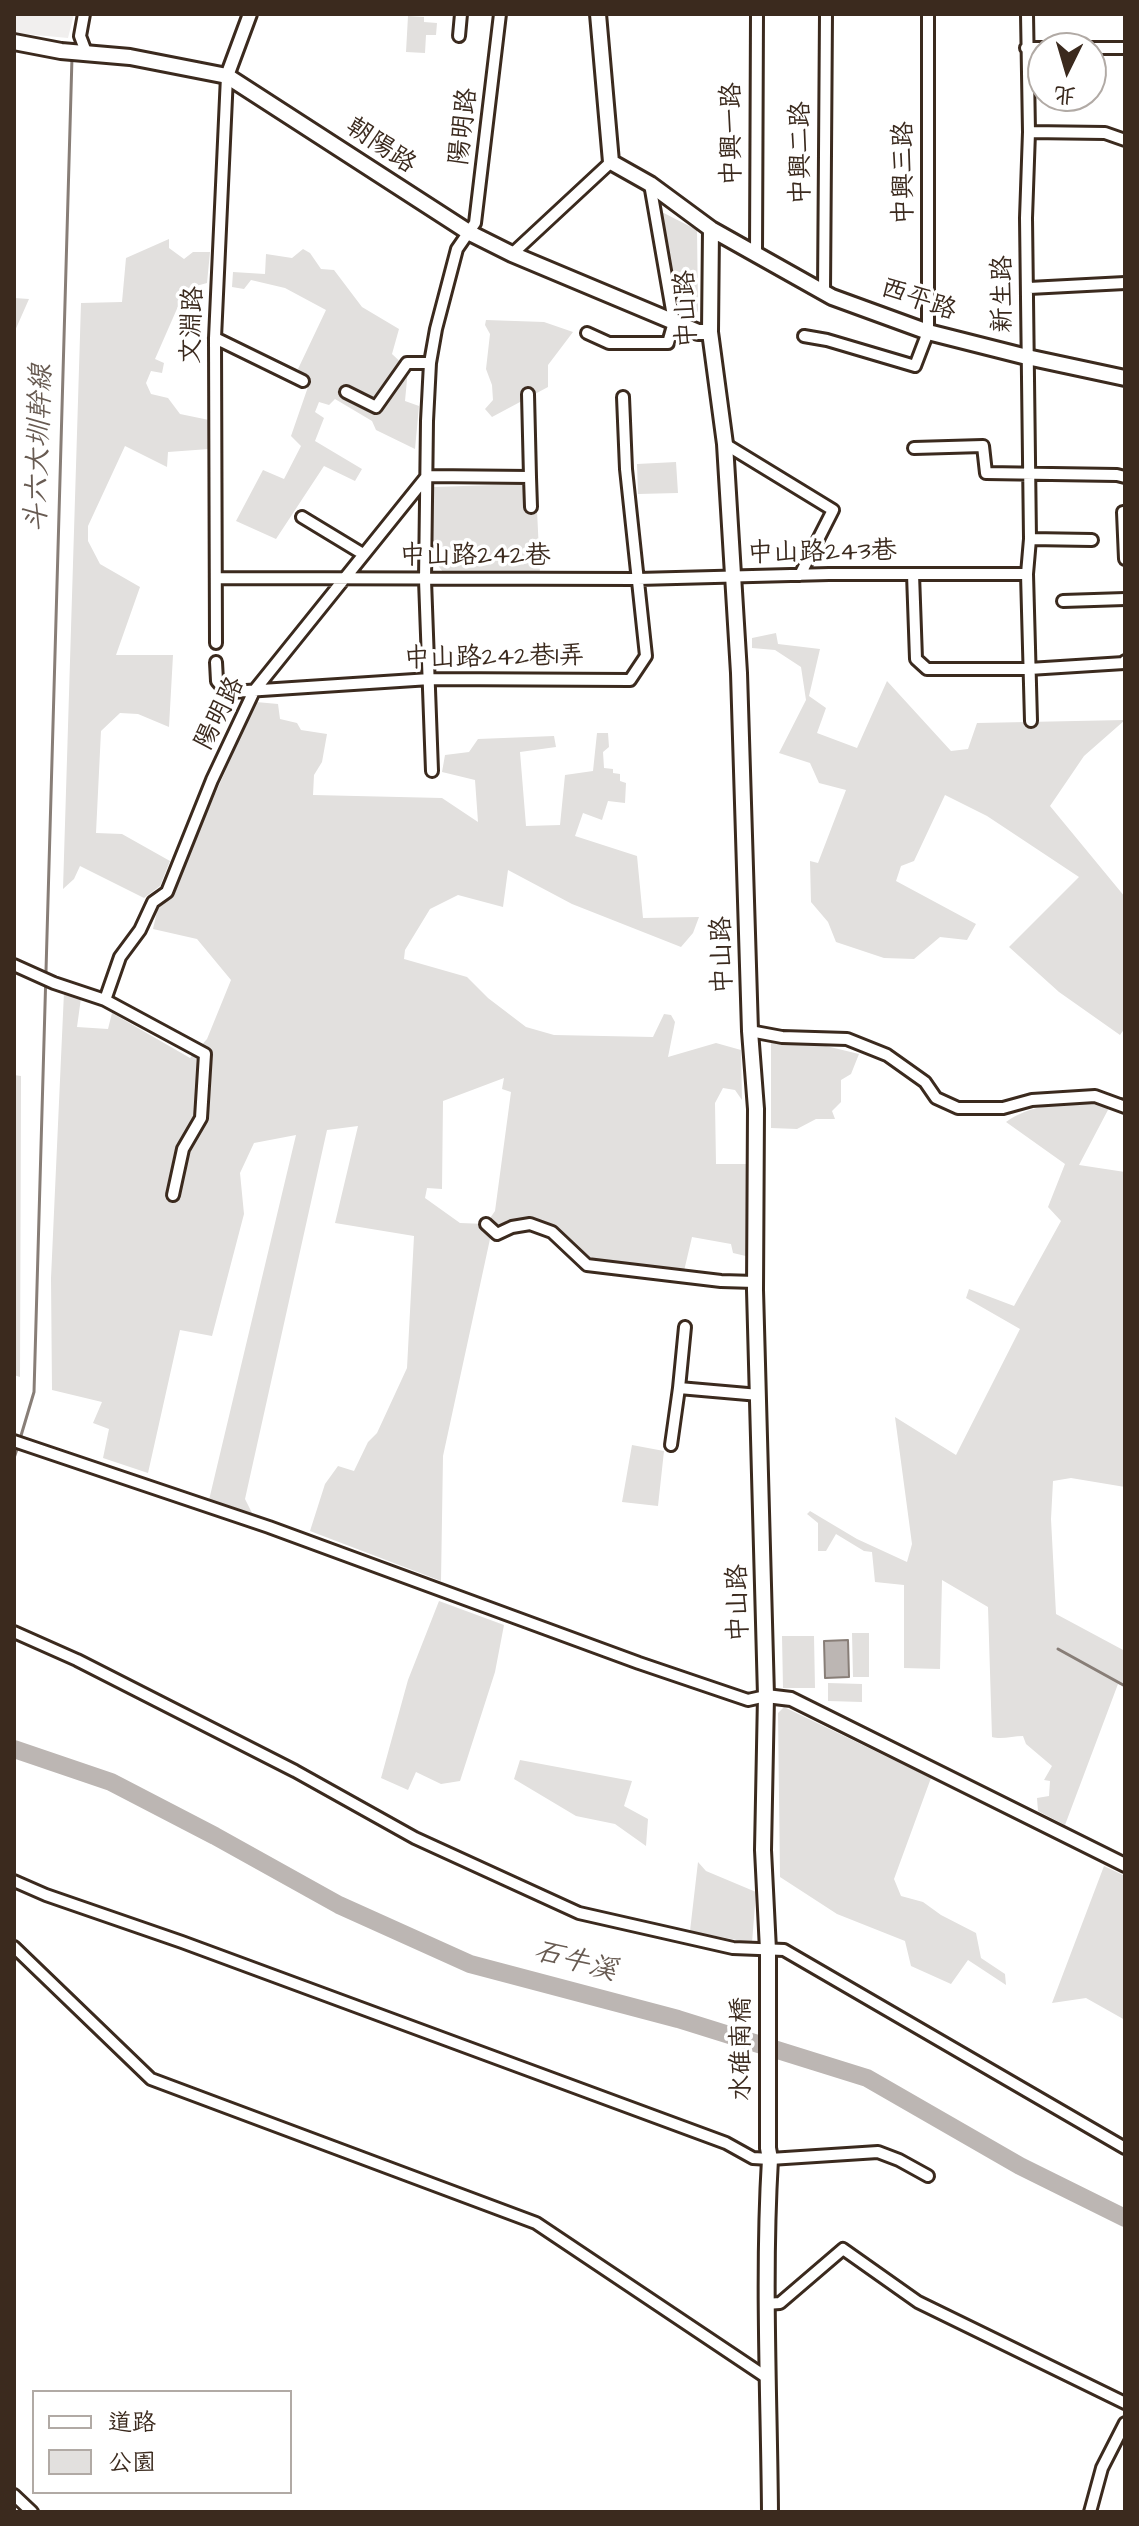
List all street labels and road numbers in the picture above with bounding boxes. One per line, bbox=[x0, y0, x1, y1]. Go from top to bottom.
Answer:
street label: 中興一路 bbox=[718, 82, 750, 186]
street label: 陽明路 bbox=[445, 86, 485, 168]
street label: 中興二路 bbox=[787, 101, 819, 205]
street label: 朝陽路 bbox=[339, 112, 421, 182]
street label: 中興三路 bbox=[890, 121, 922, 225]
street label: 新生路 bbox=[989, 255, 1021, 333]
street label: 中山路 bbox=[671, 269, 705, 349]
street label: 西平路 bbox=[876, 274, 960, 328]
street label: 文淵路 bbox=[177, 285, 211, 365]
street label: 中山路243巷 bbox=[747, 537, 897, 571]
street label: 中山路242巷 bbox=[399, 542, 551, 574]
street label: 中山路242巷1弄 bbox=[403, 642, 585, 676]
street label: 陽明路 bbox=[189, 672, 253, 756]
street label: 中山路 bbox=[708, 916, 740, 994]
street label: 中山路 bbox=[724, 1564, 756, 1642]
street label: 水碓南橋 bbox=[728, 1997, 760, 2101]

